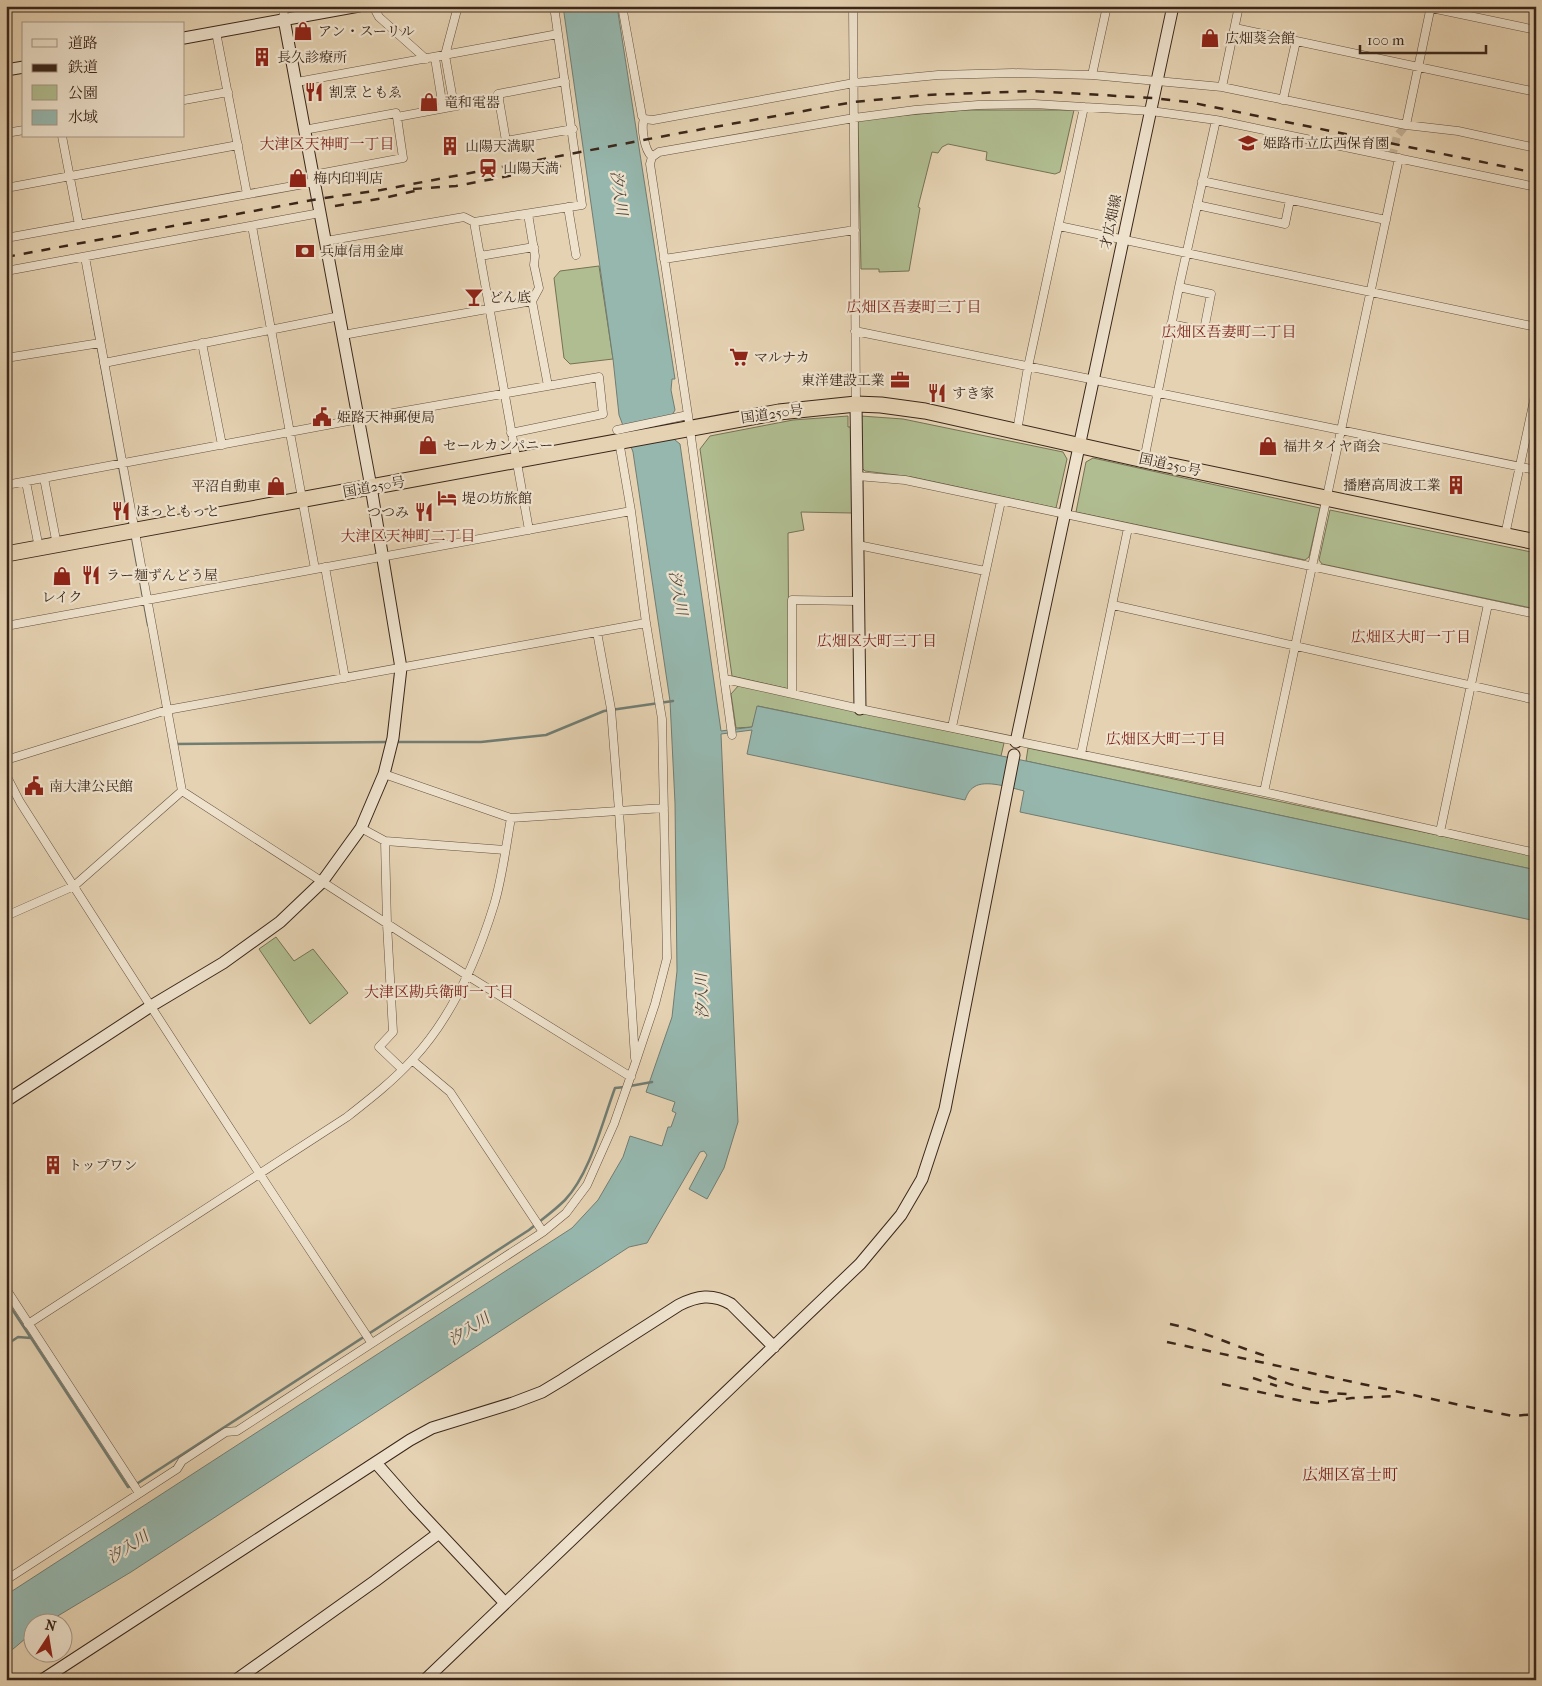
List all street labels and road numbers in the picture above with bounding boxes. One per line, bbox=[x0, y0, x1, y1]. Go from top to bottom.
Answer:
street label: 才広畑線 bbox=[1097, 193, 1125, 251]
street label: 国道250号 bbox=[740, 401, 804, 427]
street label: 国道250号 bbox=[1137, 450, 1203, 480]
street label: 国道250号 bbox=[342, 473, 406, 501]

